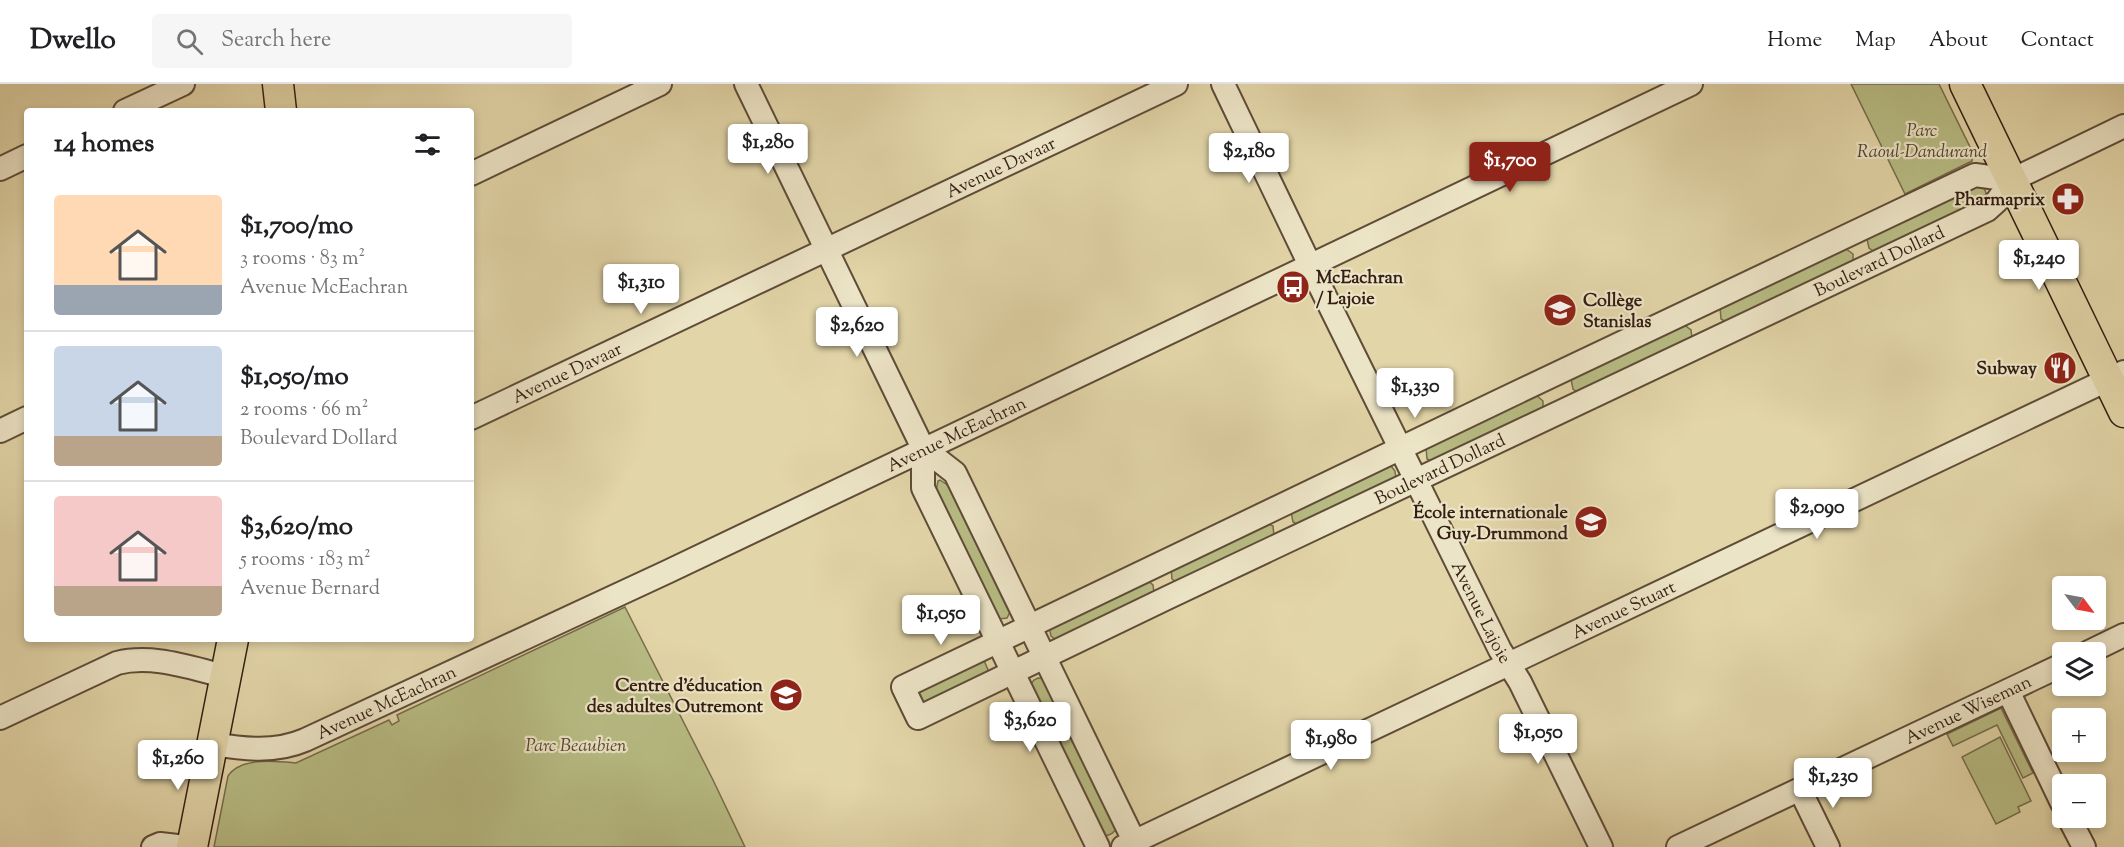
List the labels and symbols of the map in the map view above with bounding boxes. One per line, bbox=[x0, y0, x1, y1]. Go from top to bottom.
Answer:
park label: Parc Raoul-Dandurand bbox=[1857, 119, 1987, 166]
pin: $1,280 bbox=[719, 124, 817, 175]
street label: Avenue Davaar bbox=[942, 132, 1061, 206]
pin: $2,180 bbox=[1200, 133, 1298, 184]
pin: $1,700 bbox=[1461, 142, 1559, 193]
pharmacy icon: Pharmaprix bbox=[2050, 181, 2086, 217]
place label: Pharmaprix bbox=[1955, 188, 2045, 214]
street label: Boulevard Dollard bbox=[1810, 221, 1950, 305]
pin: $1,240 bbox=[1990, 240, 2088, 291]
pin: $1,310 bbox=[592, 264, 690, 315]
place label: McEachran / Lajoie bbox=[1316, 266, 1404, 313]
bus stop icon: McEachran / Lajoie bbox=[1275, 269, 1311, 305]
place label: Collège Stanislas bbox=[1583, 289, 1651, 336]
school or university icon: Collège Stanislas bbox=[1542, 292, 1578, 328]
pin: $2,620 bbox=[808, 307, 906, 358]
street label: Avenue Davaar bbox=[508, 337, 627, 412]
restaurant icon: Subway bbox=[2042, 350, 2078, 386]
place label: Subway bbox=[1976, 357, 2037, 383]
pin: $1,330 bbox=[1366, 368, 1464, 419]
street label: Avenue McEachran bbox=[883, 391, 1031, 480]
street label: Boulevard Dollard bbox=[1371, 429, 1510, 513]
pin: $2,090 bbox=[1768, 489, 1866, 540]
place label: École internationale Guy-Drummond bbox=[1413, 500, 1569, 548]
school or university icon: École internationale Guy-Drummond bbox=[1573, 504, 1609, 540]
street label: Avenue Lajoie bbox=[1443, 557, 1516, 669]
street label: Avenue Stuart bbox=[1568, 575, 1681, 647]
north arrow bbox=[2052, 576, 2106, 630]
pin: $1,050 bbox=[892, 595, 990, 646]
street label: Avenue McEachran bbox=[313, 660, 462, 748]
street label: Avenue Wiseman bbox=[1901, 670, 2037, 752]
place label: Centre d'éducation des adultes Outremont bbox=[587, 674, 764, 721]
school or university icon: Centre d'éducation des adultes Outremont bbox=[768, 677, 804, 713]
pin: $3,620 bbox=[981, 702, 1079, 753]
pin: $1,050 bbox=[1489, 714, 1587, 765]
pin: $1,980 bbox=[1282, 720, 1380, 771]
park label: Parc Beaubien bbox=[525, 734, 627, 760]
pin: $1,260 bbox=[129, 740, 227, 791]
pin: $1,230 bbox=[1784, 758, 1882, 809]

